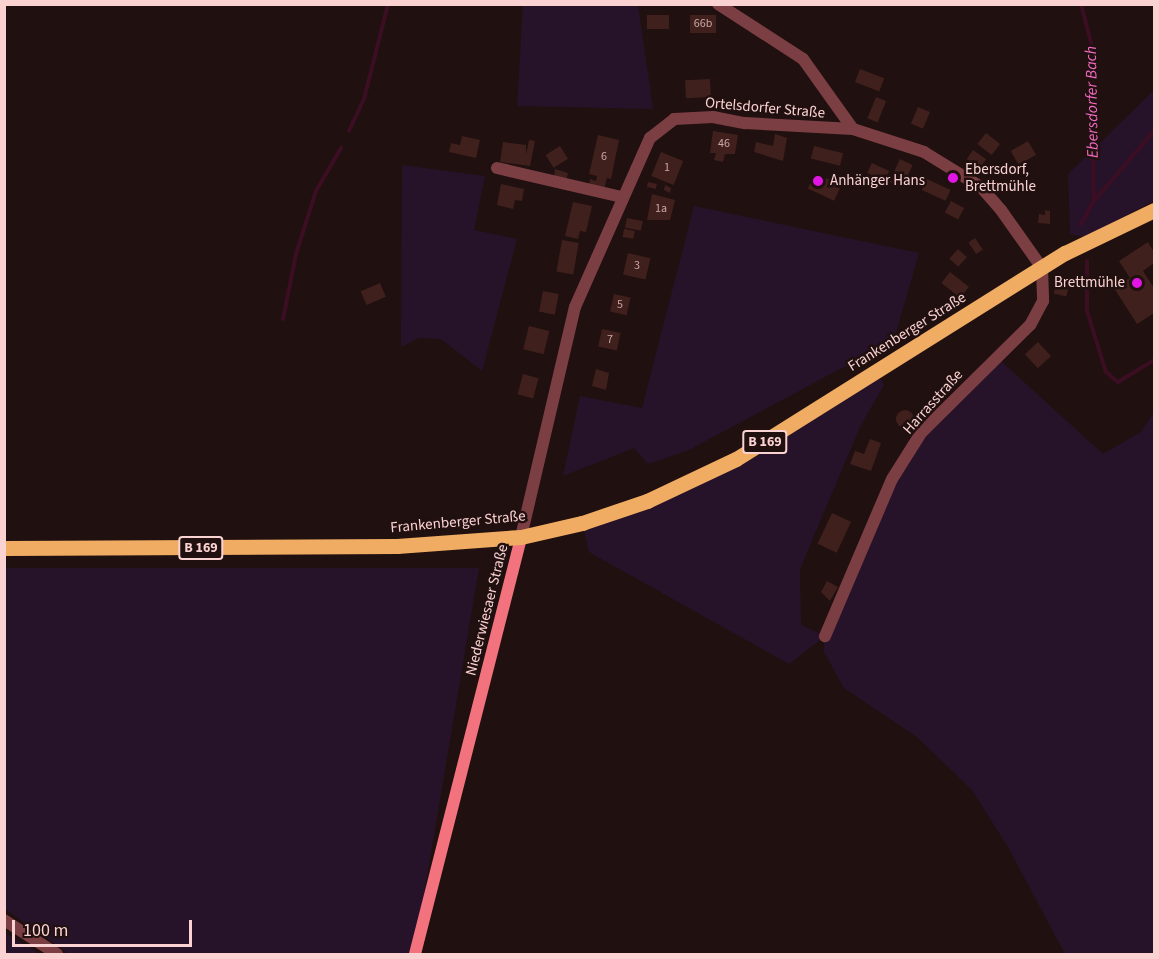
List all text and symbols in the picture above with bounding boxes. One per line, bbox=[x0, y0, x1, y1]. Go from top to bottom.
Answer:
house number: 66b bbox=[694, 17, 712, 31]
water label: Ebersdorfer Bach bbox=[1081, 46, 1103, 158]
street label: Ortelsdorfer Straße bbox=[704, 94, 826, 122]
house number: 46 bbox=[718, 137, 730, 151]
house number: 6 bbox=[601, 150, 607, 164]
place label: Ebersdorf, Brettmühle bbox=[965, 160, 1036, 195]
house number: 1 bbox=[664, 161, 670, 175]
marker: Ebersdorf, Brettmühle bbox=[946, 171, 960, 185]
place label: Anhänger Hans bbox=[830, 172, 925, 190]
marker: Anhänger Hans bbox=[811, 174, 825, 188]
house number: 1a bbox=[655, 202, 667, 216]
house number: 3 bbox=[634, 259, 640, 273]
place label: Brettmühle bbox=[1054, 274, 1125, 292]
marker: Brettmühle bbox=[1130, 276, 1144, 290]
street label: Frankenberger Straße bbox=[845, 288, 969, 376]
house number: 5 bbox=[617, 298, 623, 312]
house number: 7 bbox=[607, 333, 613, 347]
street label: Harrasstraße bbox=[899, 366, 967, 438]
road number: B 169 bbox=[741, 431, 789, 453]
street label: Frankenberger Straße bbox=[390, 507, 526, 537]
road number: B 169 bbox=[177, 537, 225, 559]
street label: Niederwiesaer Straße bbox=[462, 542, 512, 678]
scale bar bbox=[15, 908, 195, 946]
text: 100 m bbox=[23, 918, 68, 943]

